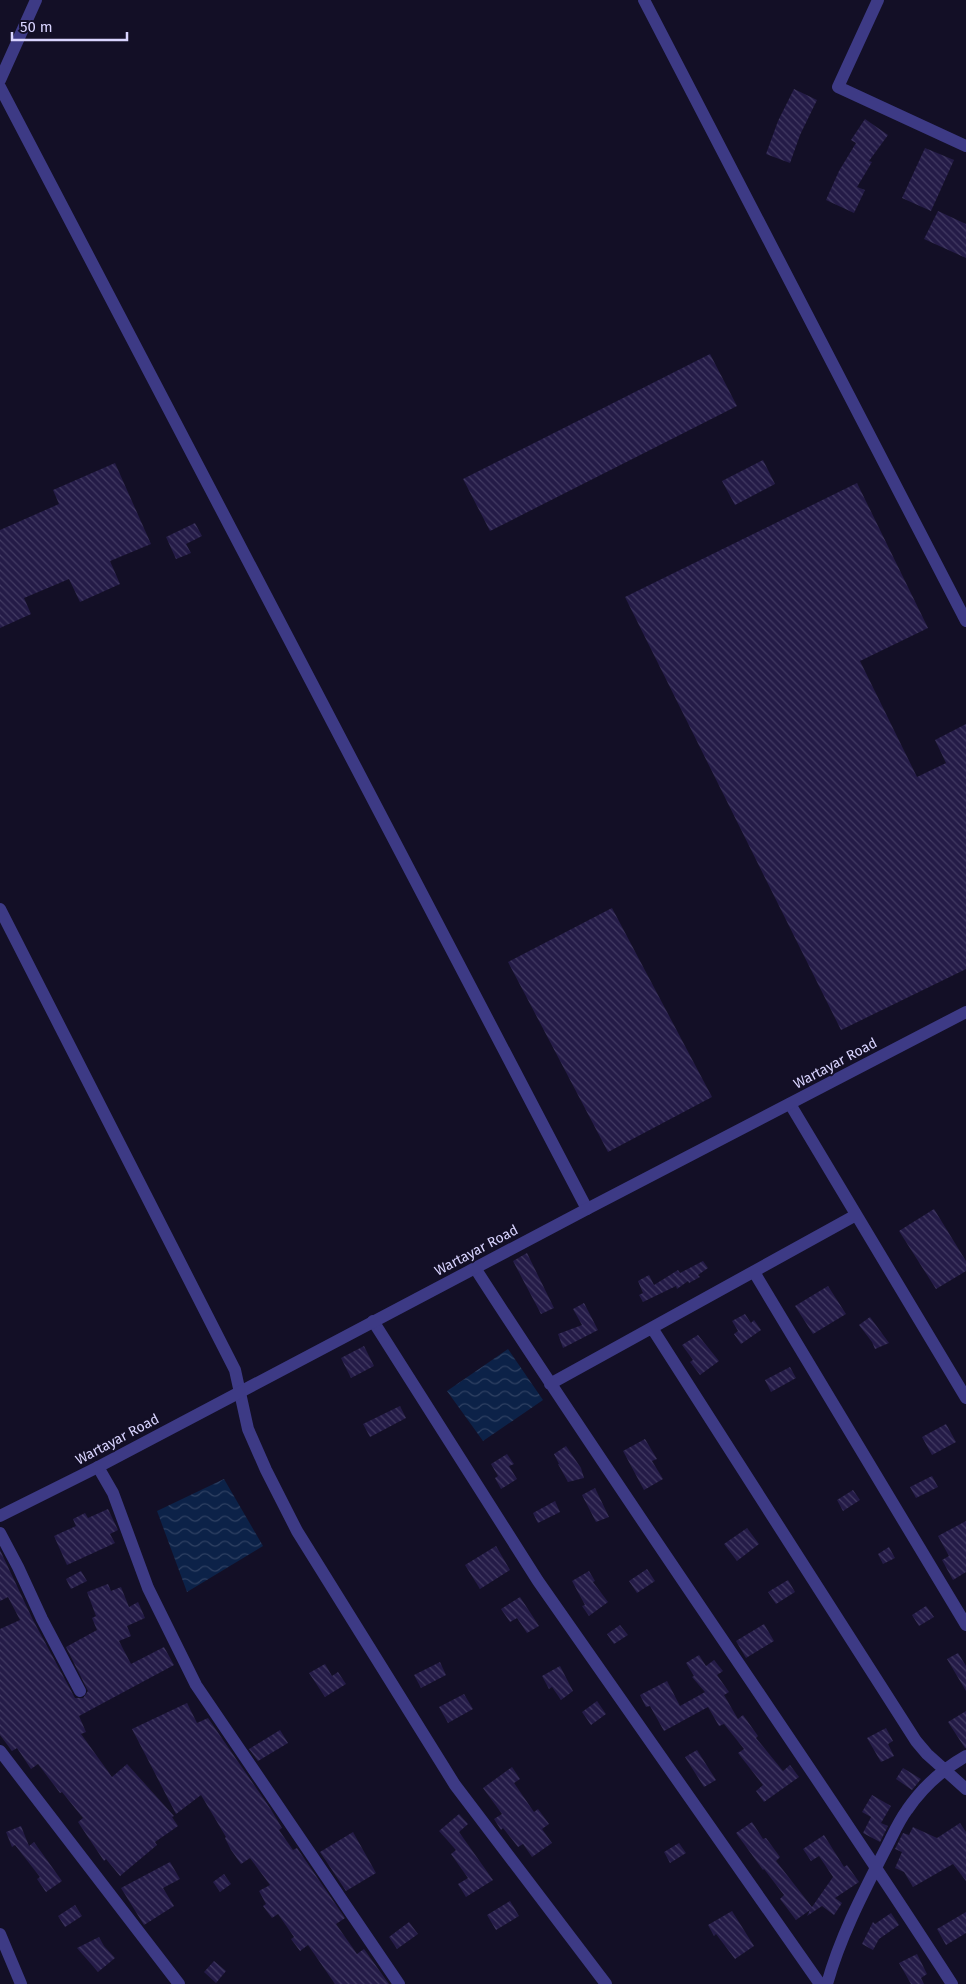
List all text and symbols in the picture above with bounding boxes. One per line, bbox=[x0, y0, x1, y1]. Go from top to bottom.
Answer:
scale bar bbox=[12, 10, 128, 42]
text: 50 m bbox=[20, 18, 53, 36]
street label: Wartayar Road bbox=[791, 1034, 880, 1093]
street label: Wartayar Road bbox=[432, 1221, 521, 1280]
street label: Wartayar Road bbox=[73, 1410, 162, 1469]

